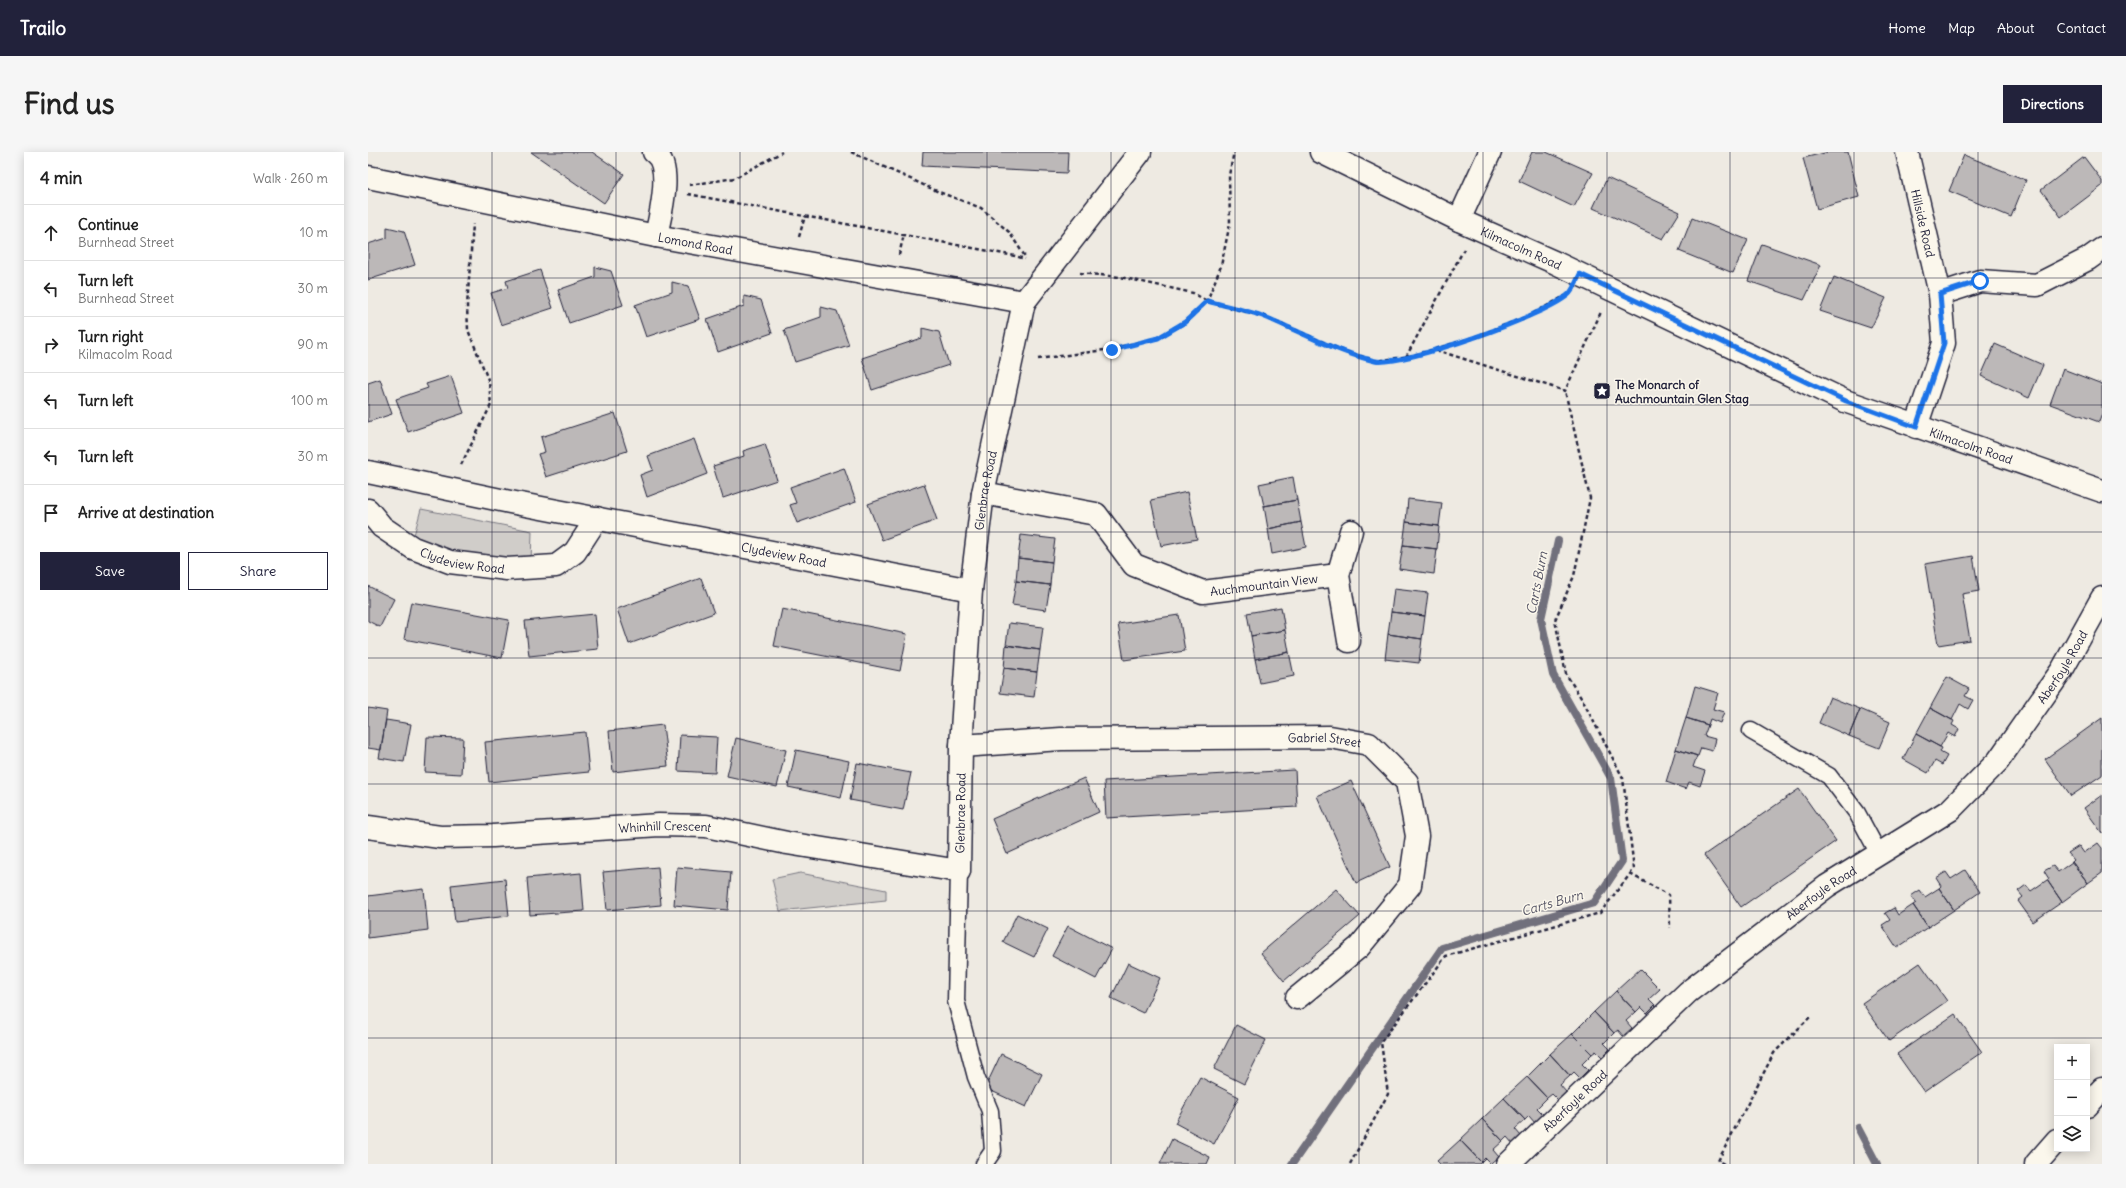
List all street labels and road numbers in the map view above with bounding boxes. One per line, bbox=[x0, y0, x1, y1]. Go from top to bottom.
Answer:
street label: Hillside Road bbox=[1908, 188, 1939, 259]
street label: Kilmacolm Road bbox=[1478, 223, 1564, 272]
street label: Lomond Road bbox=[657, 229, 734, 257]
street label: Kilmacolm Road bbox=[1928, 424, 2015, 467]
street label: Glenbrae Road bbox=[971, 449, 999, 531]
street label: Clydeview Road bbox=[740, 539, 828, 570]
street label: Clydeview Road bbox=[418, 544, 506, 576]
street label: Auchmountain View bbox=[1209, 570, 1319, 599]
street label: Aberfoyle Road bbox=[2034, 628, 2090, 706]
street label: Gabriel Street bbox=[1288, 730, 1362, 750]
street label: Glenbrae Road bbox=[952, 773, 968, 853]
street label: Whinhill Crescent bbox=[618, 817, 713, 835]
street label: Aberfoyle Road bbox=[1782, 862, 1859, 923]
street label: Aberfoyle Road bbox=[1539, 1066, 1610, 1135]

